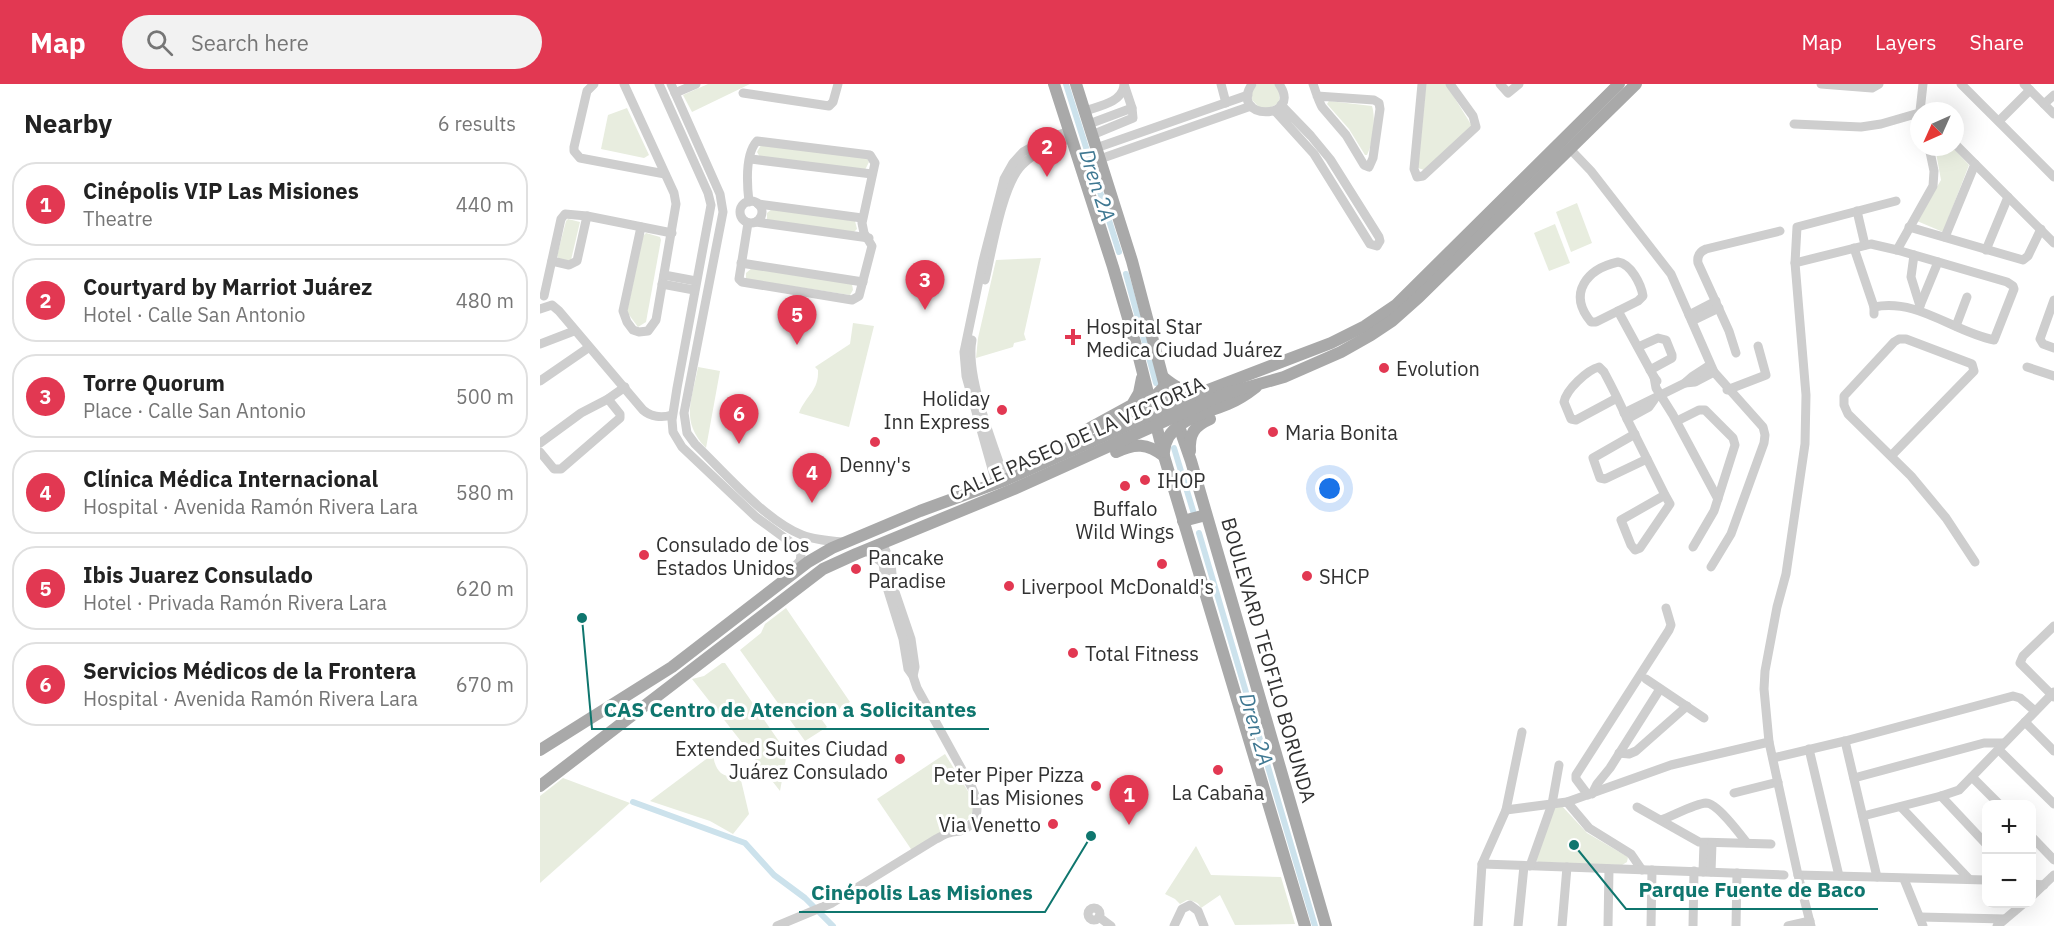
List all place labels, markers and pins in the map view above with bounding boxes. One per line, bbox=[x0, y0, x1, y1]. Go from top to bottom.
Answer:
pin: 2 bbox=[1028, 128, 1066, 177]
pin: 3 bbox=[906, 260, 944, 310]
pin: 5 bbox=[778, 296, 816, 345]
place label: Hospital Star Medica Ciudad Juárez bbox=[1086, 313, 1282, 363]
marker: Hospital Star Medica Ciudad Juárez bbox=[1064, 328, 1082, 346]
place label: Evolution bbox=[1396, 355, 1480, 382]
marker: Evolution bbox=[1377, 361, 1391, 375]
place label: Holiday Inn Express bbox=[884, 385, 990, 435]
pin: 6 bbox=[720, 394, 758, 444]
marker: Holiday Inn Express bbox=[995, 403, 1009, 417]
place label: Maria Bonita bbox=[1285, 419, 1398, 446]
marker: Maria Bonita bbox=[1266, 425, 1280, 439]
marker: Denny's bbox=[868, 435, 882, 449]
place label: Denny's bbox=[839, 451, 911, 478]
pin: 4 bbox=[792, 454, 832, 503]
place label: IHOP bbox=[1157, 467, 1205, 494]
marker: IHOP bbox=[1138, 473, 1152, 487]
marker: Buffalo Wild Wings bbox=[1118, 479, 1132, 493]
place label: Buffalo Wild Wings bbox=[1075, 495, 1175, 545]
place label: Consulado de los Estados Unidos bbox=[656, 531, 809, 581]
place label: Pancake Paradise bbox=[868, 544, 946, 594]
marker: Consulado de los Estados Unidos bbox=[637, 548, 651, 562]
marker: McDonald's bbox=[1155, 557, 1169, 571]
marker: Pancake Paradise bbox=[849, 562, 863, 576]
place label: SHCP bbox=[1319, 563, 1369, 590]
marker: SHCP bbox=[1300, 569, 1314, 583]
place label: Liverpool bbox=[1021, 573, 1103, 600]
place label: McDonald's bbox=[1110, 573, 1214, 600]
marker: Liverpool bbox=[1002, 579, 1016, 593]
place label: Total Fitness bbox=[1085, 640, 1199, 667]
marker: Total Fitness bbox=[1066, 646, 1080, 660]
callout: CAS Centro de Atencion a Solicitantes bbox=[592, 690, 989, 729]
place label: Extended Suites Ciudad Juárez Consulado bbox=[675, 735, 888, 785]
marker: Extended Suites Ciudad Juárez Consulado bbox=[893, 752, 907, 766]
place label: Peter Piper Pizza Las Misiones bbox=[933, 761, 1084, 811]
marker: La Cabaña bbox=[1211, 763, 1225, 777]
pin: 1 bbox=[1110, 776, 1148, 825]
marker: Peter Piper Pizza Las Misiones bbox=[1089, 779, 1103, 793]
place label: La Cabaña bbox=[1172, 779, 1265, 806]
place label: Via Venetto bbox=[939, 811, 1041, 838]
marker: Via Venetto bbox=[1046, 817, 1060, 831]
callout: Parque Fuente de Baco bbox=[1626, 870, 1878, 909]
callout: Cinépolis Las Misiones bbox=[799, 873, 1045, 912]

